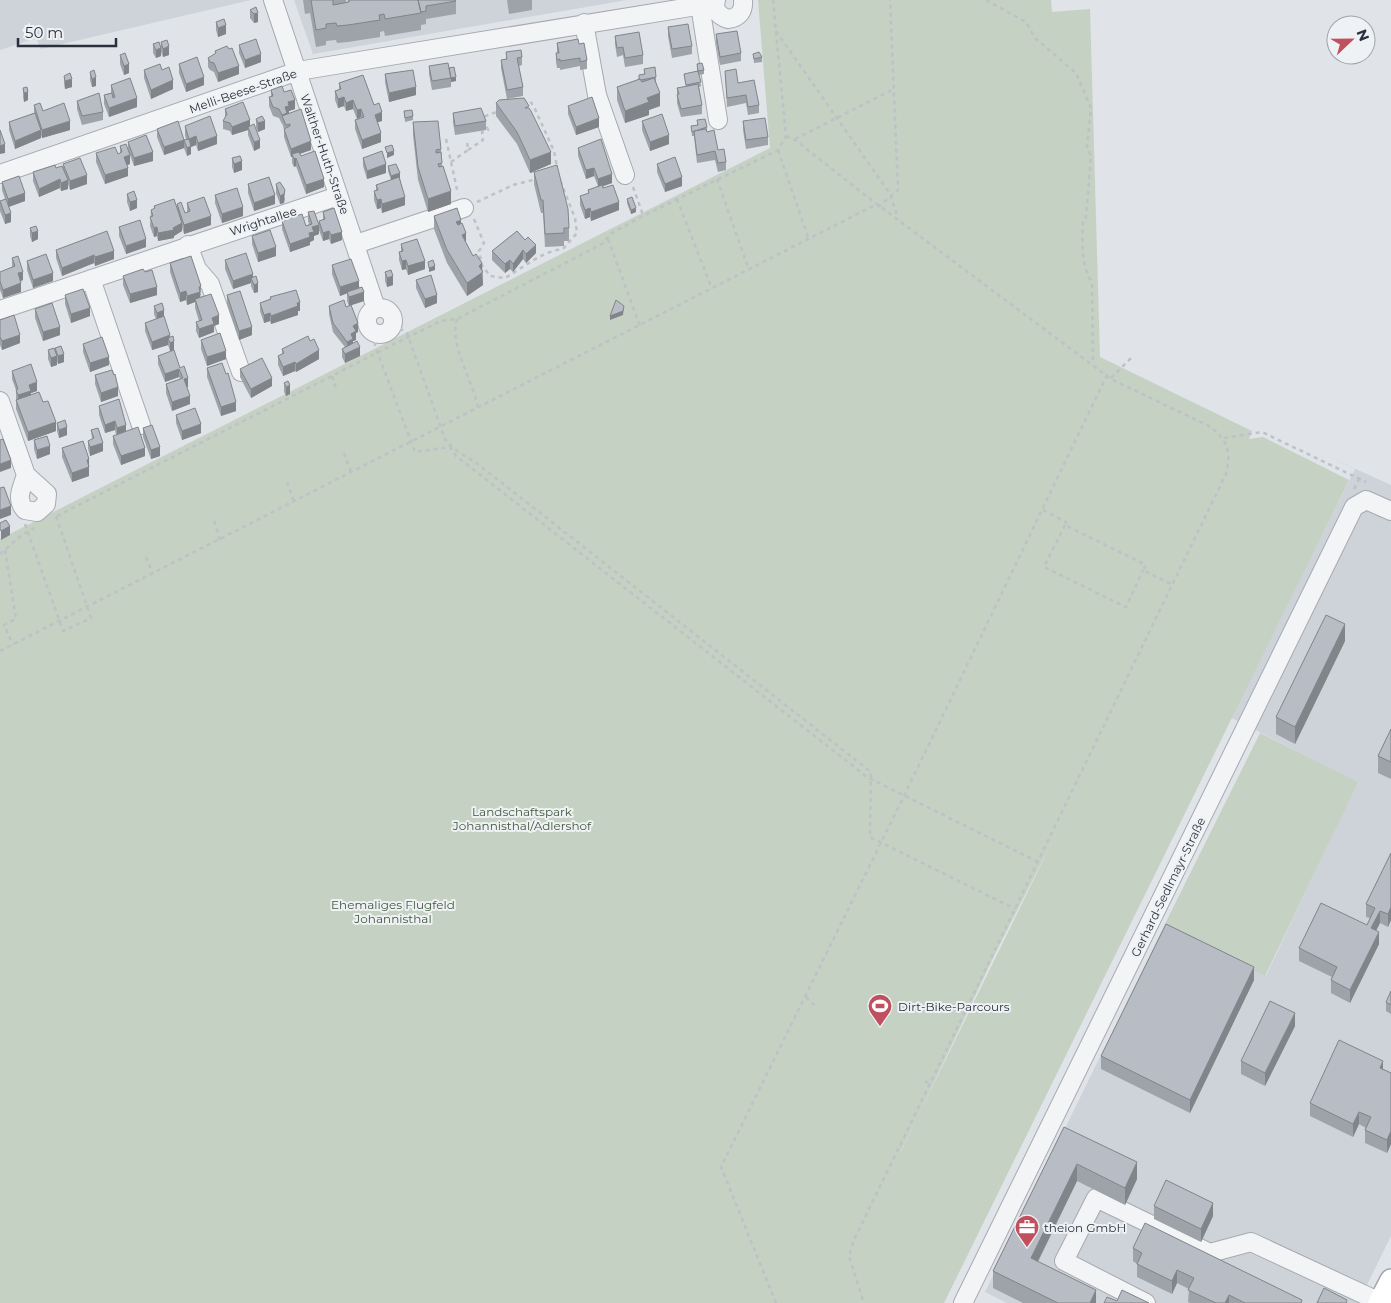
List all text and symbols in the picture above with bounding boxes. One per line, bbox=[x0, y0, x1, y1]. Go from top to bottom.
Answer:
scale bar bbox=[18, 15, 115, 47]
north arrow bbox=[1326, 15, 1376, 65]
text: 50 m bbox=[25, 23, 63, 42]
text: N bbox=[1353, 27, 1374, 44]
street label: Melli-Beese-Straße bbox=[187, 66, 299, 116]
street label: Walther-Huth-Straße bbox=[297, 92, 353, 216]
street label: Wrightallee bbox=[227, 203, 299, 239]
park label: Landschaftspark Johannisthal/Adlershof bbox=[452, 804, 592, 833]
street label: Gerhard-Sedlmayr-Straße bbox=[1128, 815, 1208, 959]
park label: Ehemaliges Flugfeld Johannisthal bbox=[331, 897, 455, 926]
sports icon: Dirt-Bike-Parcours bbox=[867, 993, 893, 1027]
place label: Dirt-Bike-Parcours bbox=[898, 999, 1010, 1014]
office icon: theion GmbH bbox=[1014, 1214, 1040, 1248]
place label: theion GmbH bbox=[1044, 1220, 1126, 1235]

